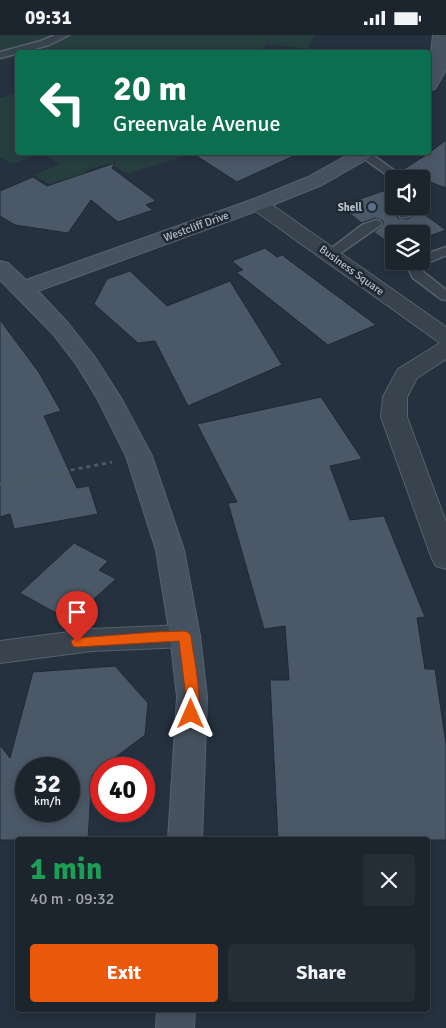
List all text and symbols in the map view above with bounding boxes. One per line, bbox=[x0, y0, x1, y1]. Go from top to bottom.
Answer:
text: 09:31 bbox=[25, 6, 72, 30]
text: 20 m bbox=[113, 67, 187, 110]
icon: left bbox=[30, 70, 95, 135]
text: Greenvale Avenue bbox=[113, 110, 281, 137]
map controls bbox=[385, 170, 430, 270]
button: sound bbox=[385, 170, 430, 215]
place label: Shell bbox=[338, 201, 363, 214]
marker: Shell bbox=[366, 201, 378, 213]
street label: Westcliff Drive bbox=[162, 209, 231, 244]
button: layers bbox=[385, 225, 430, 270]
street label: Business Square bbox=[317, 243, 387, 298]
pin bbox=[56, 591, 98, 642]
icon: arrive bbox=[63, 598, 91, 626]
position arrow bbox=[164, 687, 216, 739]
speed limit sign: 40 bbox=[90, 757, 155, 822]
text: 32 bbox=[34, 768, 61, 799]
text: km/h bbox=[34, 794, 61, 809]
text: 1 min bbox=[30, 851, 102, 888]
button: close bbox=[363, 854, 415, 906]
text: 40 m · 09:32 bbox=[30, 889, 114, 909]
button: Exit bbox=[30, 944, 218, 1002]
button: Share bbox=[228, 944, 415, 1002]

